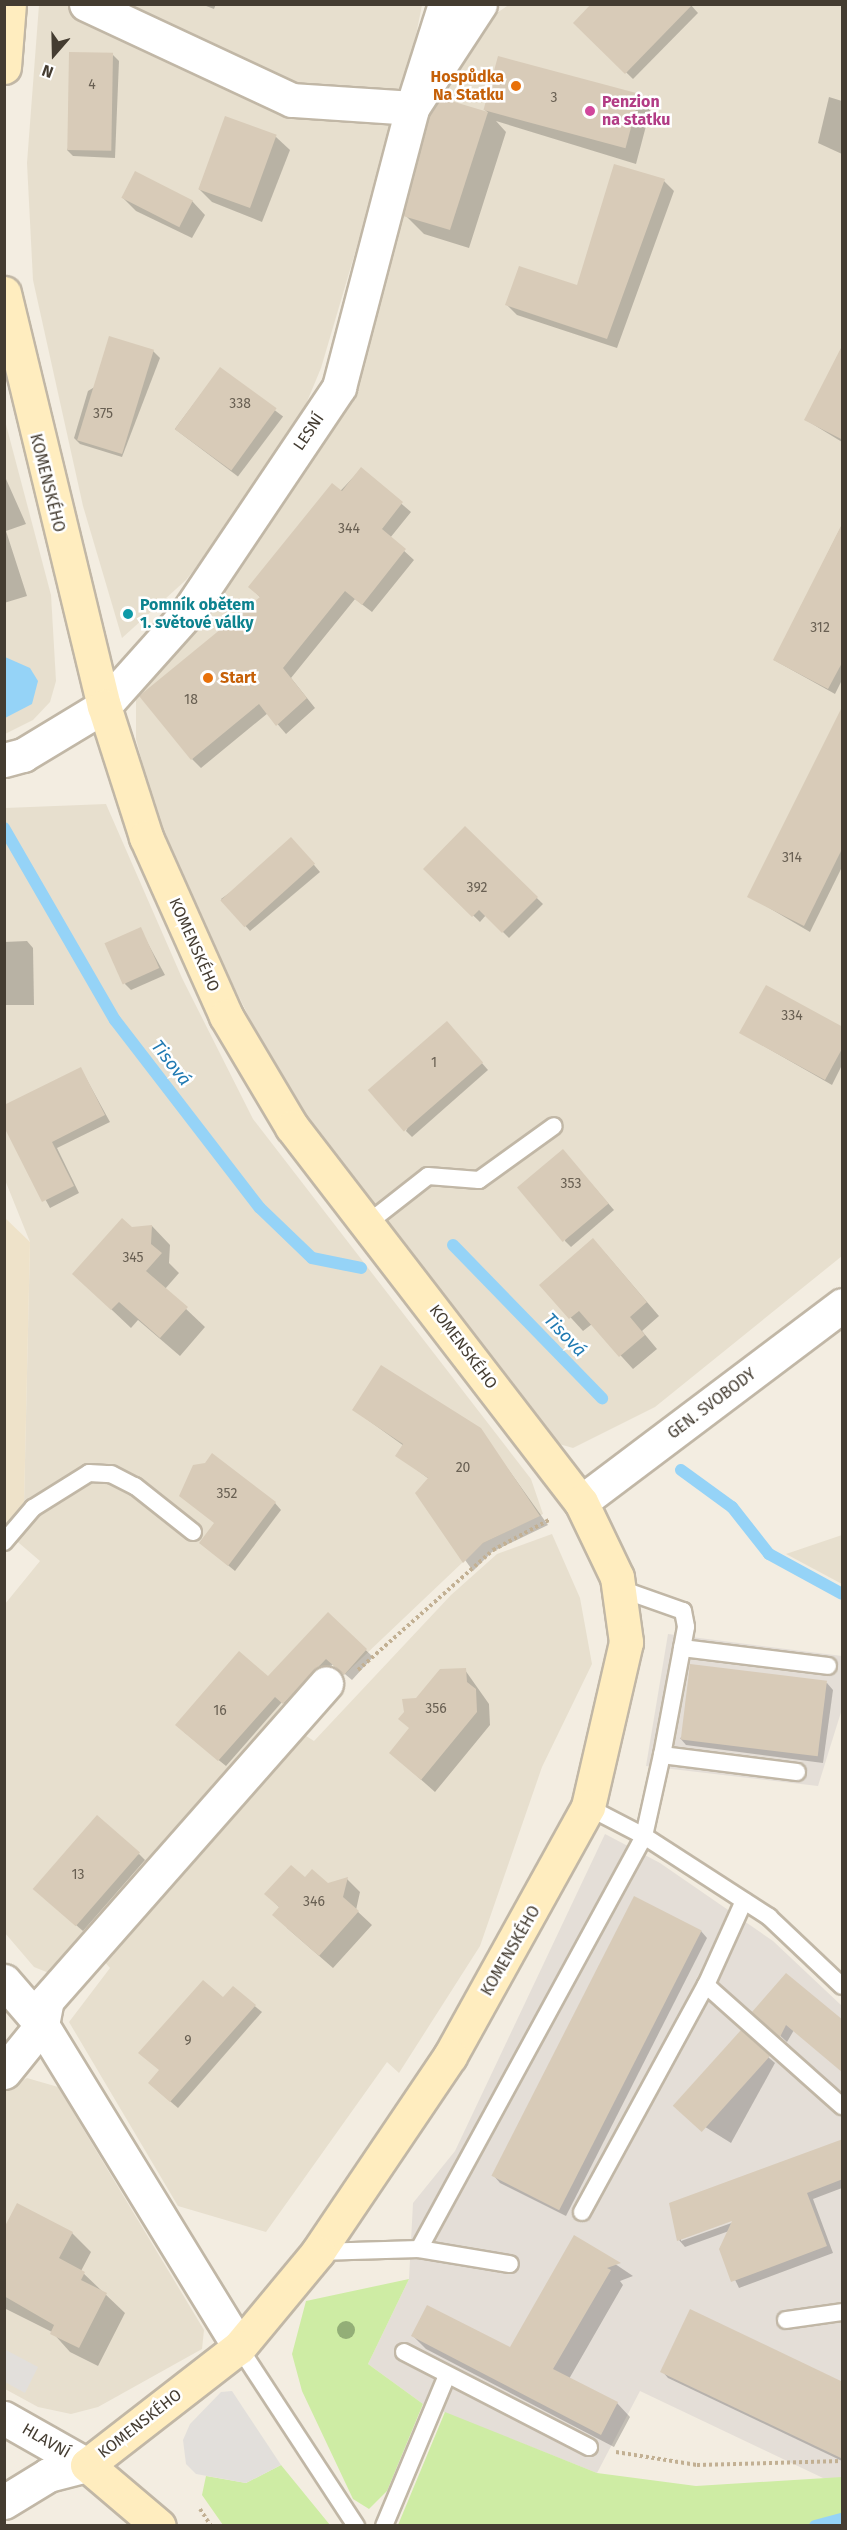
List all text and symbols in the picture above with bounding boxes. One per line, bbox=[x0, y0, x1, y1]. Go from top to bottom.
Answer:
north arrow bbox=[24, 24, 84, 84]
text: N bbox=[39, 61, 56, 82]
place label: Hospůdka Na Statku bbox=[431, 67, 504, 105]
house number: 4 bbox=[88, 77, 96, 93]
marker: Hospůdka Na Statku bbox=[509, 79, 523, 93]
house number: 3 bbox=[551, 90, 557, 106]
place label: Penzion na statku bbox=[602, 92, 670, 130]
marker: Penzion na statku bbox=[583, 104, 597, 118]
house number: 338 bbox=[229, 396, 251, 412]
house number: 375 bbox=[93, 406, 113, 422]
street label: LESNÍ bbox=[290, 410, 328, 454]
street label: KOMENSKÉHO bbox=[25, 432, 69, 534]
house number: 344 bbox=[338, 521, 360, 537]
place label: Pomník obětem 1. světové války bbox=[140, 595, 255, 633]
marker: Pomník obětem 1. světové války bbox=[121, 607, 135, 621]
house number: 312 bbox=[810, 620, 830, 636]
place label: Start bbox=[220, 668, 256, 688]
marker: Start bbox=[201, 671, 215, 685]
house number: 18 bbox=[184, 692, 198, 708]
house number: 314 bbox=[782, 850, 802, 866]
house number: 392 bbox=[467, 880, 487, 896]
street label: KOMENSKÉHO bbox=[165, 895, 223, 995]
house number: 334 bbox=[781, 1008, 803, 1024]
water label: Tisová bbox=[147, 1036, 195, 1090]
house number: 1 bbox=[431, 1055, 437, 1071]
house number: 353 bbox=[561, 1176, 581, 1192]
house number: 345 bbox=[122, 1250, 144, 1266]
street label: KOMENSKÉHO bbox=[425, 1301, 501, 1393]
water label: Tisová bbox=[539, 1309, 591, 1361]
street label: GEN. SVOBODY bbox=[664, 1365, 760, 1443]
house number: 20 bbox=[456, 1460, 470, 1476]
house number: 352 bbox=[217, 1486, 237, 1502]
house number: 356 bbox=[425, 1701, 447, 1717]
house number: 16 bbox=[213, 1703, 227, 1719]
house number: 13 bbox=[71, 1867, 85, 1883]
house number: 346 bbox=[303, 1894, 325, 1910]
street label: KOMENSKÉHO bbox=[477, 1903, 545, 1999]
house number: 9 bbox=[184, 2033, 192, 2049]
street label: KOMENSKÉHO bbox=[94, 2385, 186, 2463]
street label: HLAVNÍ bbox=[19, 2420, 73, 2462]

